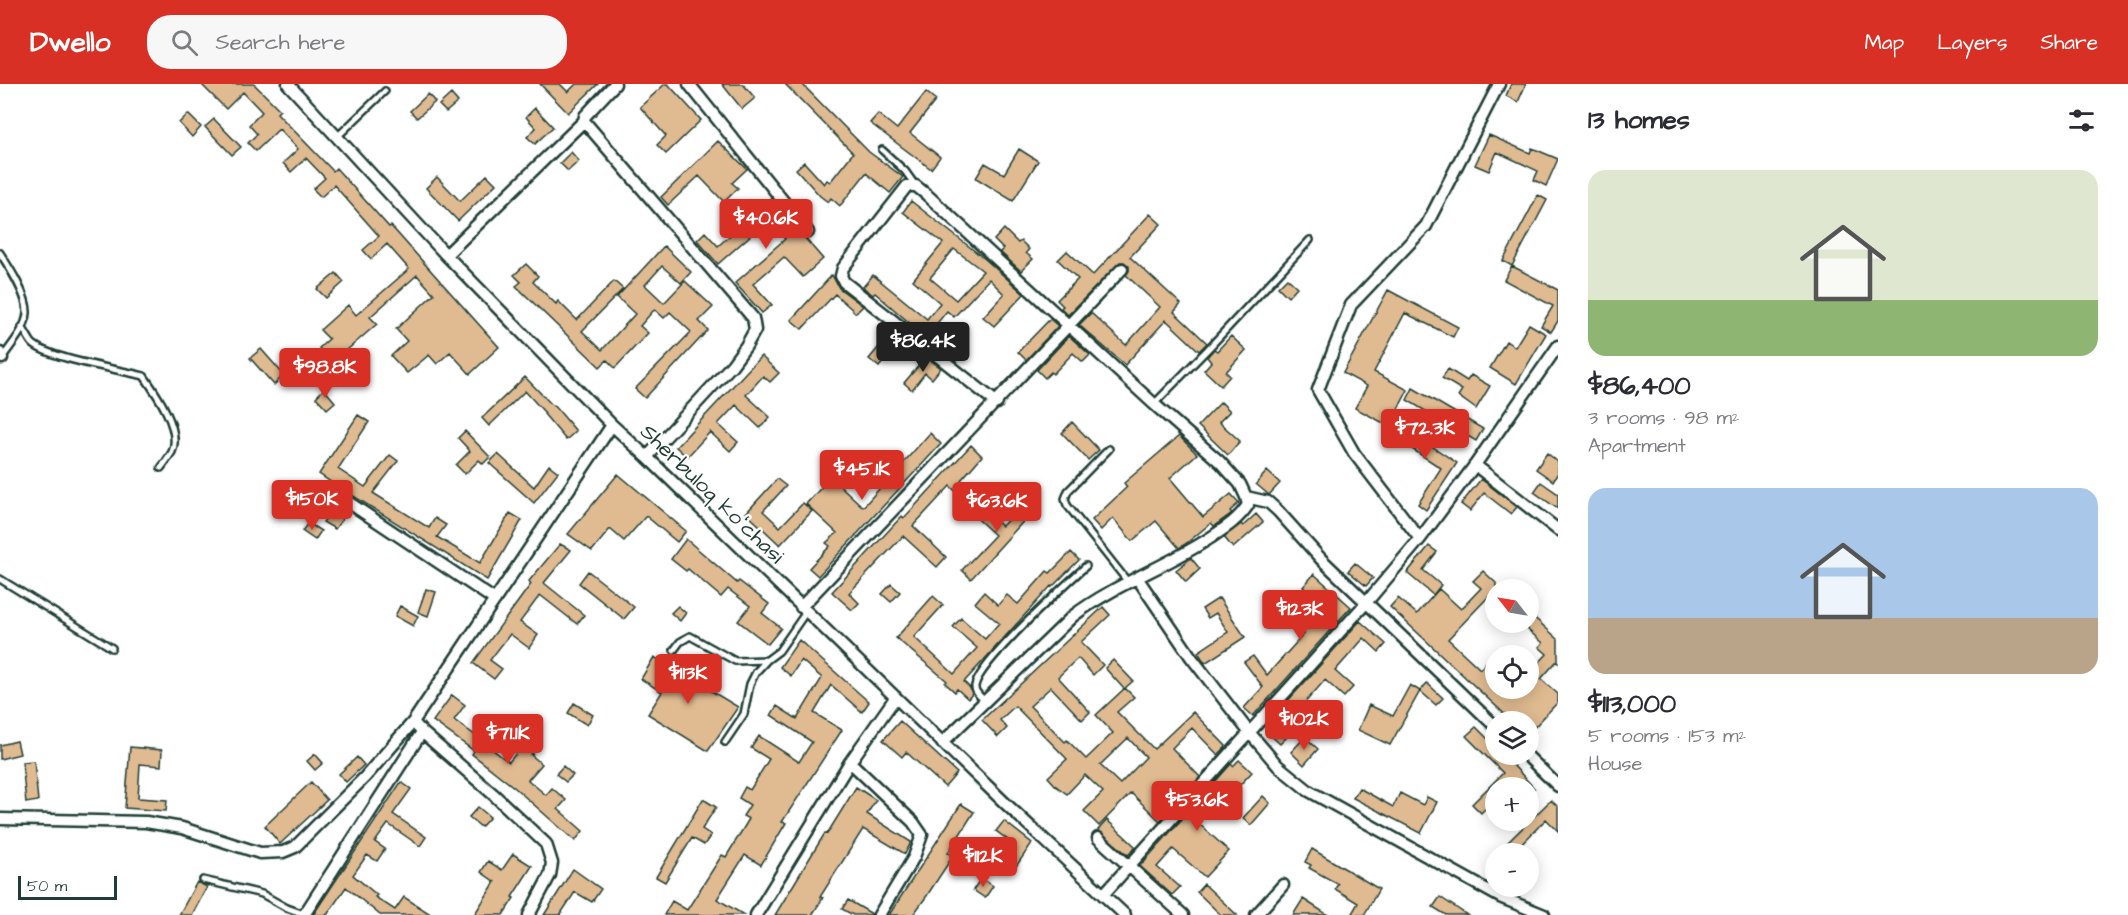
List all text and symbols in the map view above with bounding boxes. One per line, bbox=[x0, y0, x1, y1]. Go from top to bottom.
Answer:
search box bbox=[147, 15, 567, 69]
text: Dwello bbox=[30, 23, 111, 62]
icon: search bbox=[168, 26, 201, 59]
text: Search here bbox=[216, 27, 345, 58]
text: Map bbox=[1864, 28, 1904, 57]
text: Layers bbox=[1937, 28, 2007, 57]
text: Share bbox=[2040, 28, 2098, 57]
text: 13 homes bbox=[1588, 102, 1690, 138]
icon: filters bbox=[2065, 104, 2098, 137]
pin: $40.6K bbox=[717, 199, 815, 250]
text: $40.6K bbox=[734, 204, 798, 232]
icon: home bbox=[1789, 209, 1897, 317]
pin: $86.4K bbox=[874, 322, 972, 373]
text: $86.4K bbox=[890, 327, 956, 355]
pin: $98.8K bbox=[276, 348, 374, 399]
text: $98.8K bbox=[293, 353, 357, 381]
text: $86,400 bbox=[1588, 368, 1691, 404]
text: 3 rooms · 98 m² bbox=[1588, 404, 1740, 432]
pin: $72.3K bbox=[1376, 409, 1474, 460]
text: $72.3K bbox=[1395, 414, 1455, 442]
street label: Sherbuloq koʻchasi bbox=[633, 417, 791, 571]
text: Apartment bbox=[1588, 432, 1686, 460]
pin: $45.1K bbox=[813, 450, 911, 501]
text: $45.1K bbox=[834, 455, 890, 483]
pin: $150K bbox=[270, 480, 354, 531]
pin: $63.6K bbox=[948, 482, 1046, 533]
text: $150K bbox=[286, 485, 338, 513]
text: $63.6K bbox=[966, 487, 1028, 515]
icon: home bbox=[1789, 527, 1897, 635]
north arrow bbox=[1485, 579, 1539, 633]
map controls bbox=[1485, 579, 1539, 897]
pin: $123K bbox=[1258, 590, 1342, 641]
text: $123K bbox=[1276, 595, 1324, 623]
button: locate bbox=[1485, 645, 1539, 699]
pin: $113K bbox=[646, 654, 730, 705]
text: $113K bbox=[669, 659, 707, 687]
text: $113,000 bbox=[1588, 686, 1676, 722]
pin: $102K bbox=[1262, 700, 1346, 751]
text: $102K bbox=[1279, 705, 1329, 733]
button: layers bbox=[1485, 711, 1539, 765]
pin: $71.1K bbox=[459, 714, 557, 765]
text: $71.1K bbox=[486, 719, 530, 747]
text: 5 rooms · 153 m² bbox=[1588, 722, 1746, 750]
text: House bbox=[1588, 750, 1642, 778]
button: + bbox=[1485, 777, 1539, 831]
pin: $53.6K bbox=[1148, 781, 1246, 832]
text: $53.6K bbox=[1166, 786, 1228, 814]
pin: $112K bbox=[941, 837, 1025, 888]
text: $112K bbox=[963, 842, 1003, 870]
button: − bbox=[1485, 843, 1539, 897]
scale bar bbox=[18, 873, 117, 900]
text: 50 m bbox=[27, 875, 67, 897]

